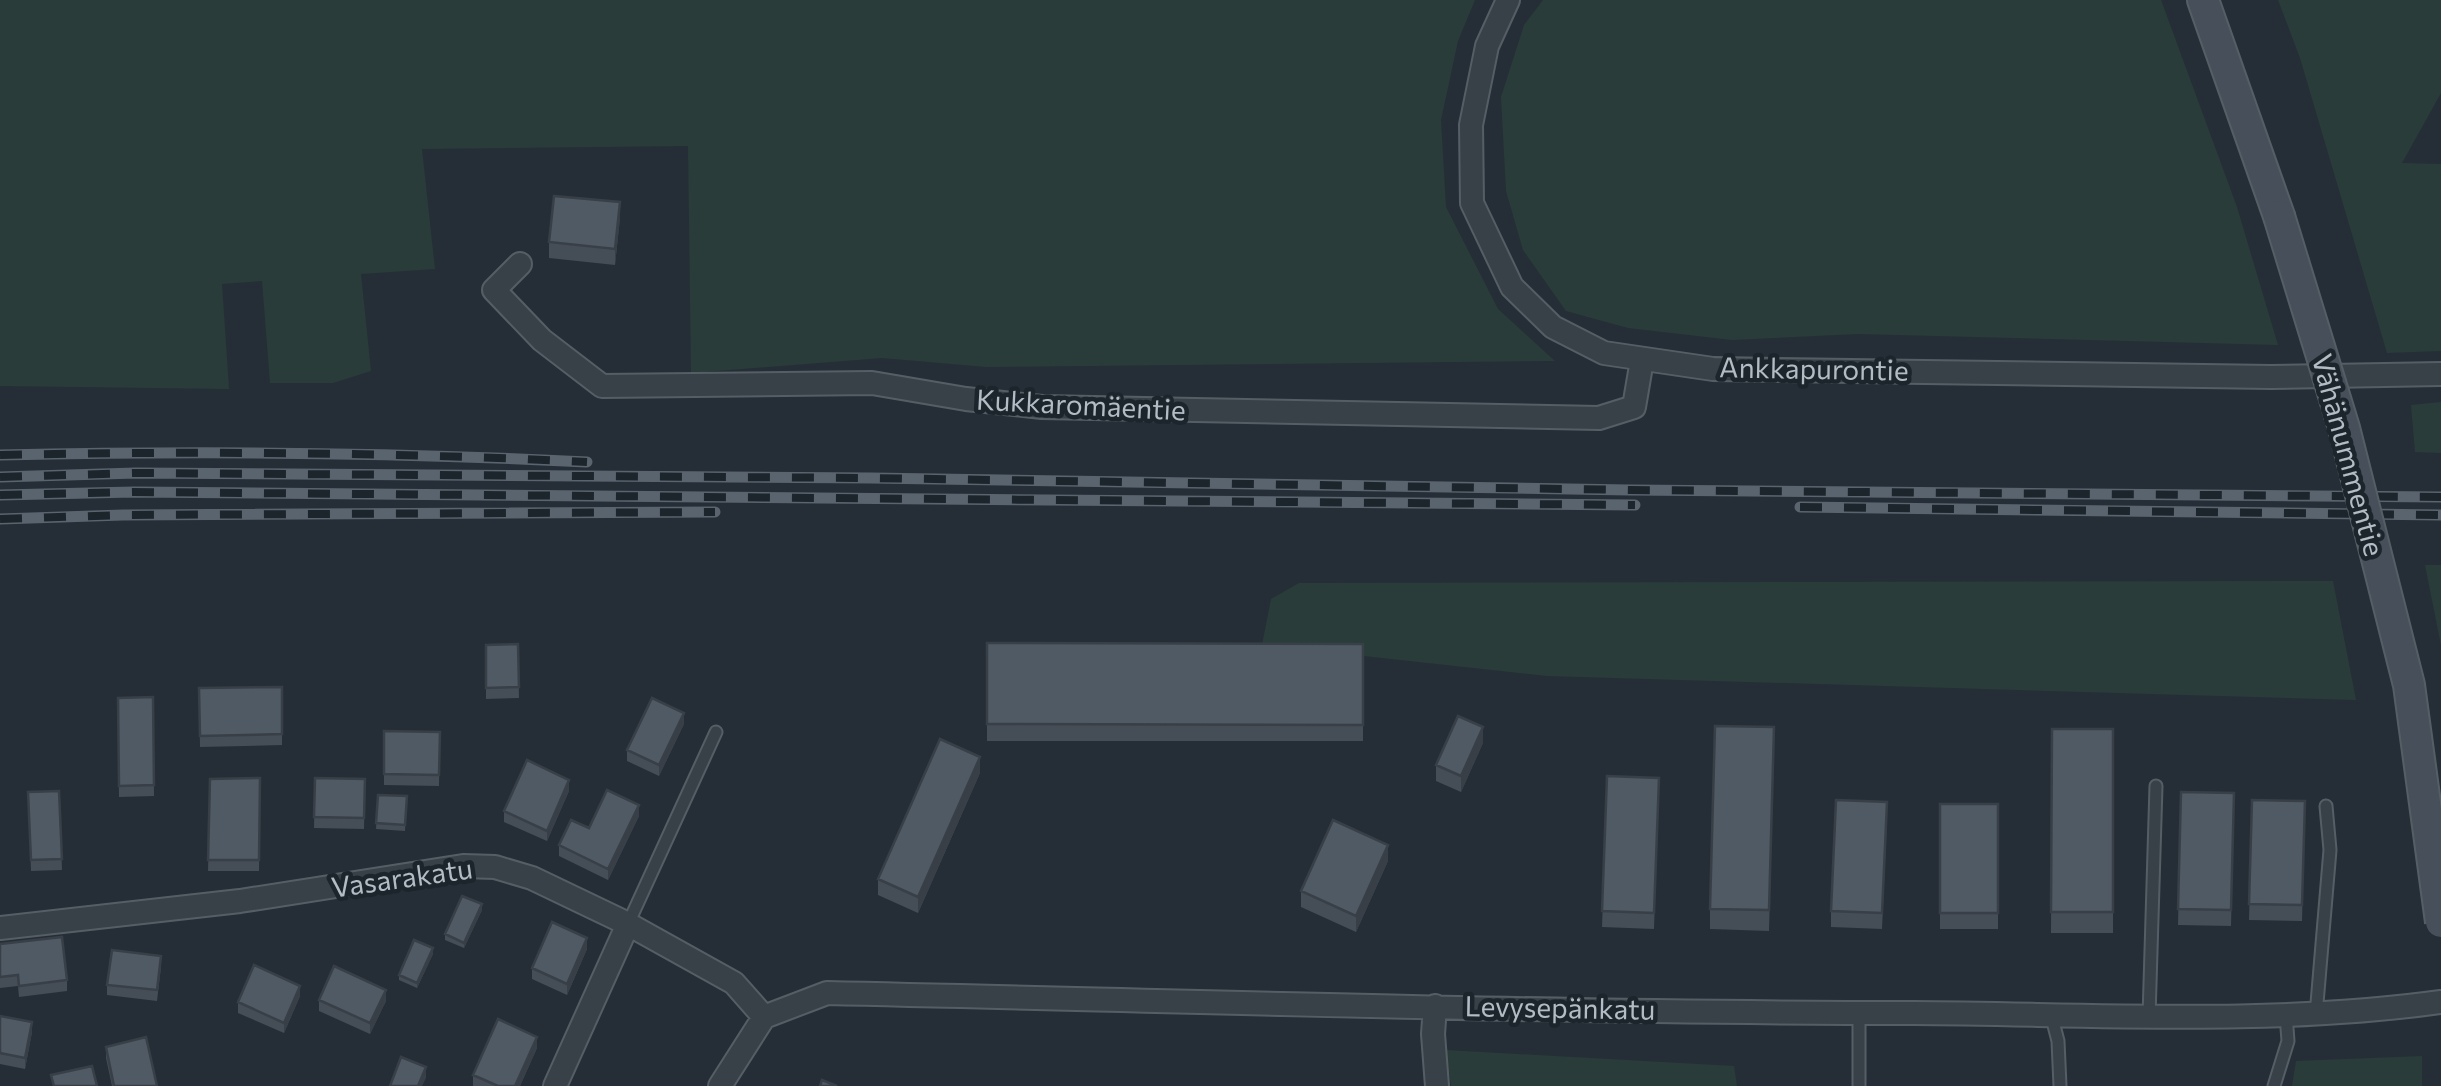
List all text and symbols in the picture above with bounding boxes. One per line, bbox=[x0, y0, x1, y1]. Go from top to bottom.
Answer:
street label: Ankkapurontie bbox=[1719, 349, 1909, 387]
street label: Vähänummentie bbox=[2306, 350, 2392, 559]
street label: Kukkaromäentie bbox=[975, 382, 1187, 426]
street label: Vasarakatu bbox=[329, 850, 475, 904]
street label: Levysepänkatu bbox=[1464, 988, 1656, 1026]

